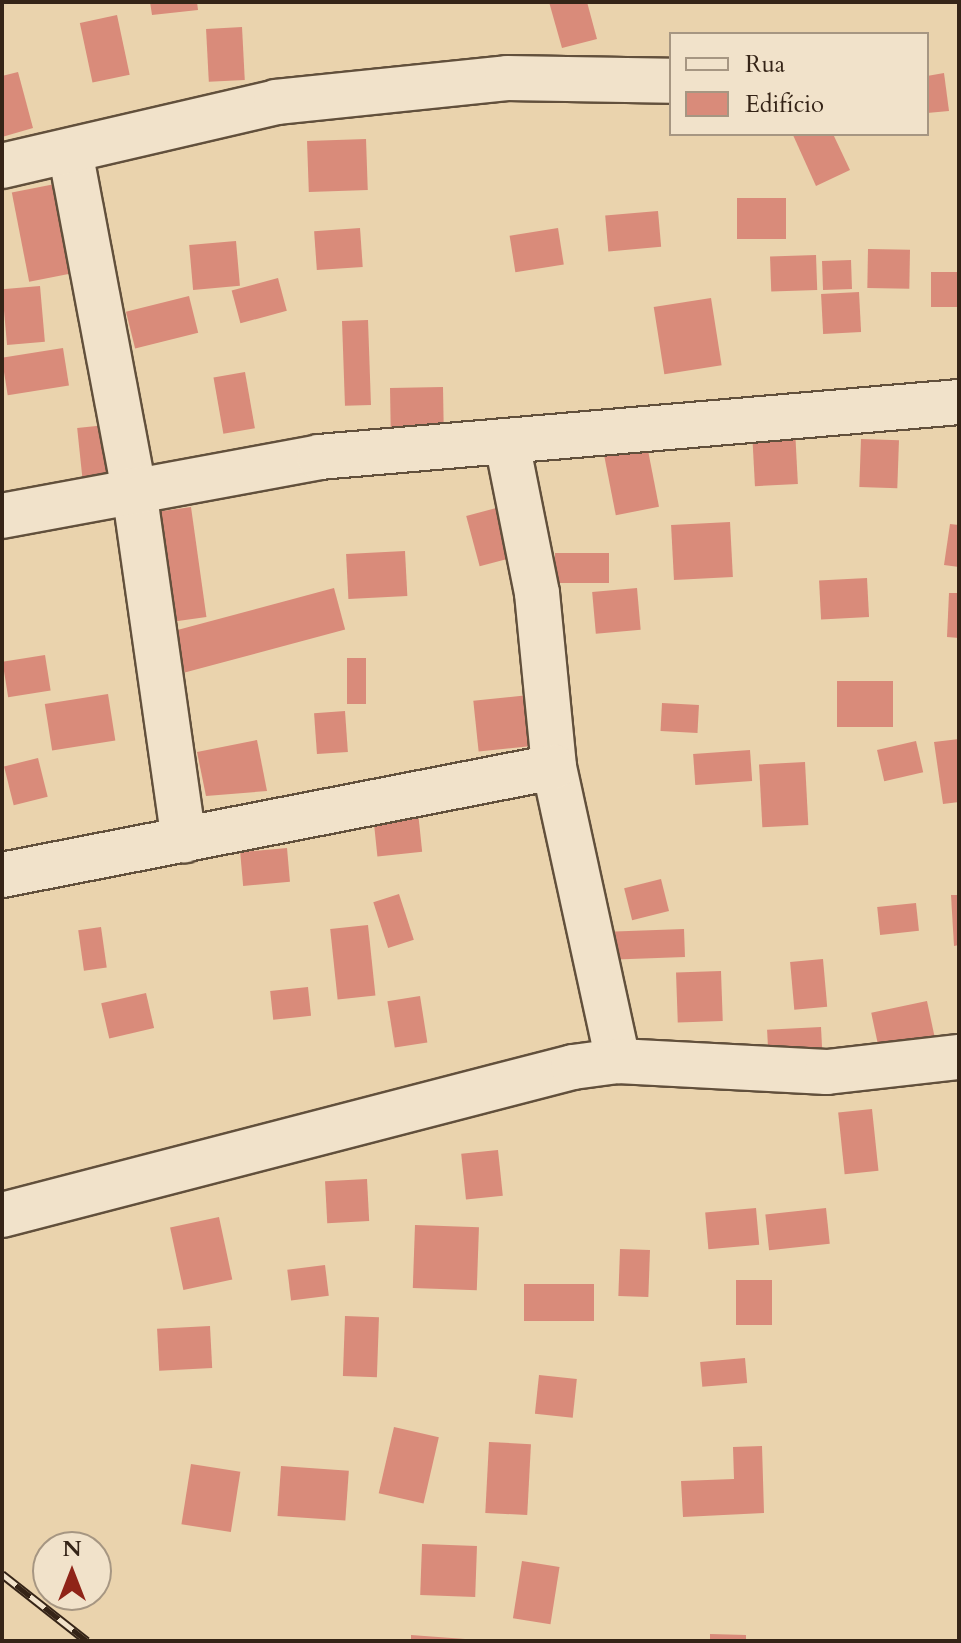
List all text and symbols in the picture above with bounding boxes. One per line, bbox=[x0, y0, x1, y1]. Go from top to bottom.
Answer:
legend bbox=[669, 32, 929, 136]
text: Rua bbox=[745, 48, 785, 81]
text: Edifício bbox=[745, 88, 824, 121]
north arrow bbox=[32, 1531, 112, 1611]
text: N bbox=[62, 1534, 82, 1564]

